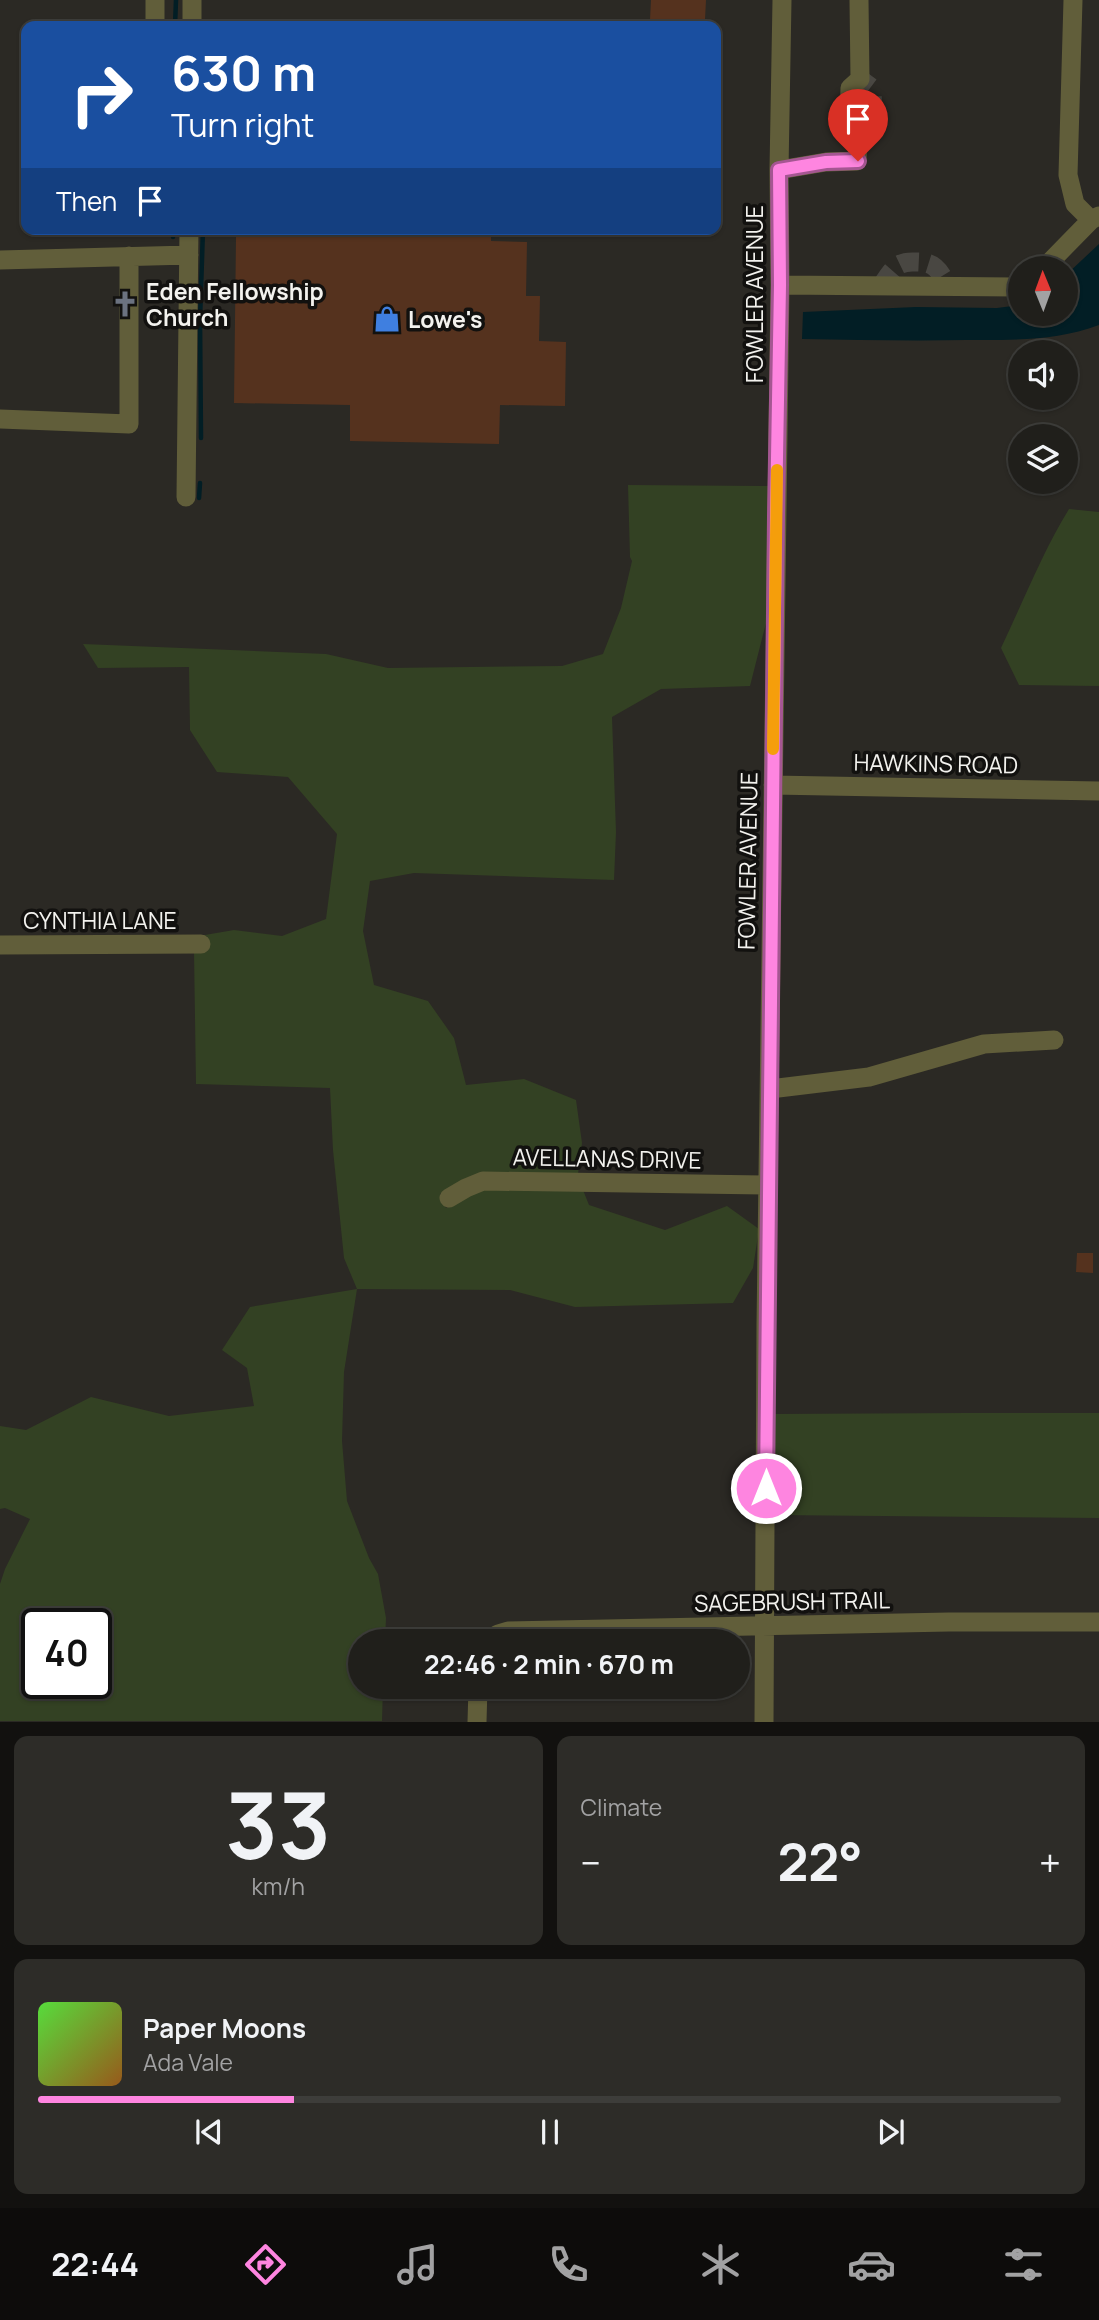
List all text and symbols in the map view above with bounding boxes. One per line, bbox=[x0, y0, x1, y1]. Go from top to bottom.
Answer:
text: 630 m bbox=[171, 39, 316, 106]
icon: right bbox=[56, 49, 147, 140]
pin bbox=[828, 89, 888, 161]
icon: arrive bbox=[839, 100, 877, 138]
text: Turn right bbox=[171, 103, 314, 147]
icon: arrive bbox=[131, 182, 169, 220]
text: Then bbox=[56, 183, 117, 219]
street label: FOWLER AVENUE bbox=[738, 205, 770, 383]
north arrow bbox=[1008, 256, 1078, 326]
map controls bbox=[1008, 256, 1078, 494]
place label: Eden Fellowship Church bbox=[146, 275, 324, 333]
church icon: Eden Fellowship Church bbox=[110, 289, 140, 319]
place label: Lowe's bbox=[408, 303, 482, 335]
shop icon: Lowe's bbox=[372, 304, 402, 334]
button: sound bbox=[1008, 340, 1078, 410]
button: layers bbox=[1008, 424, 1078, 494]
street label: HAWKINS ROAD bbox=[853, 746, 1019, 780]
street label: FOWLER AVENUE bbox=[729, 772, 765, 950]
street label: CYNTHIA LANE bbox=[23, 904, 177, 936]
street label: AVELLANAS DRIVE bbox=[512, 1140, 702, 1176]
position arrow bbox=[729, 1451, 803, 1525]
street label: SAGEBRUSH TRAIL bbox=[694, 1583, 891, 1619]
speed limit sign: 40 bbox=[21, 1608, 112, 1699]
text: 22:46 · 2 min · 670 m bbox=[424, 1646, 674, 1682]
text: 33 bbox=[225, 1762, 331, 1886]
text: Climate bbox=[581, 1791, 662, 1823]
text: 22° bbox=[777, 1826, 863, 1897]
text: − bbox=[581, 1836, 601, 1888]
text: + bbox=[1039, 1836, 1061, 1888]
text: km/h bbox=[252, 1870, 305, 1902]
text: Paper Moons bbox=[143, 2010, 306, 2046]
text: Ada Vale bbox=[143, 2046, 233, 2078]
icon: previous bbox=[190, 2113, 228, 2151]
icon: pause bbox=[531, 2113, 569, 2151]
icon: next bbox=[872, 2113, 910, 2151]
icon: directions bbox=[241, 2240, 290, 2289]
icon: music bbox=[393, 2240, 442, 2289]
icon: phone bbox=[544, 2240, 593, 2289]
icon: climate bbox=[696, 2240, 745, 2289]
icon: car bbox=[847, 2240, 896, 2289]
icon: filters bbox=[999, 2240, 1048, 2289]
text: 22:44 bbox=[51, 2242, 139, 2286]

